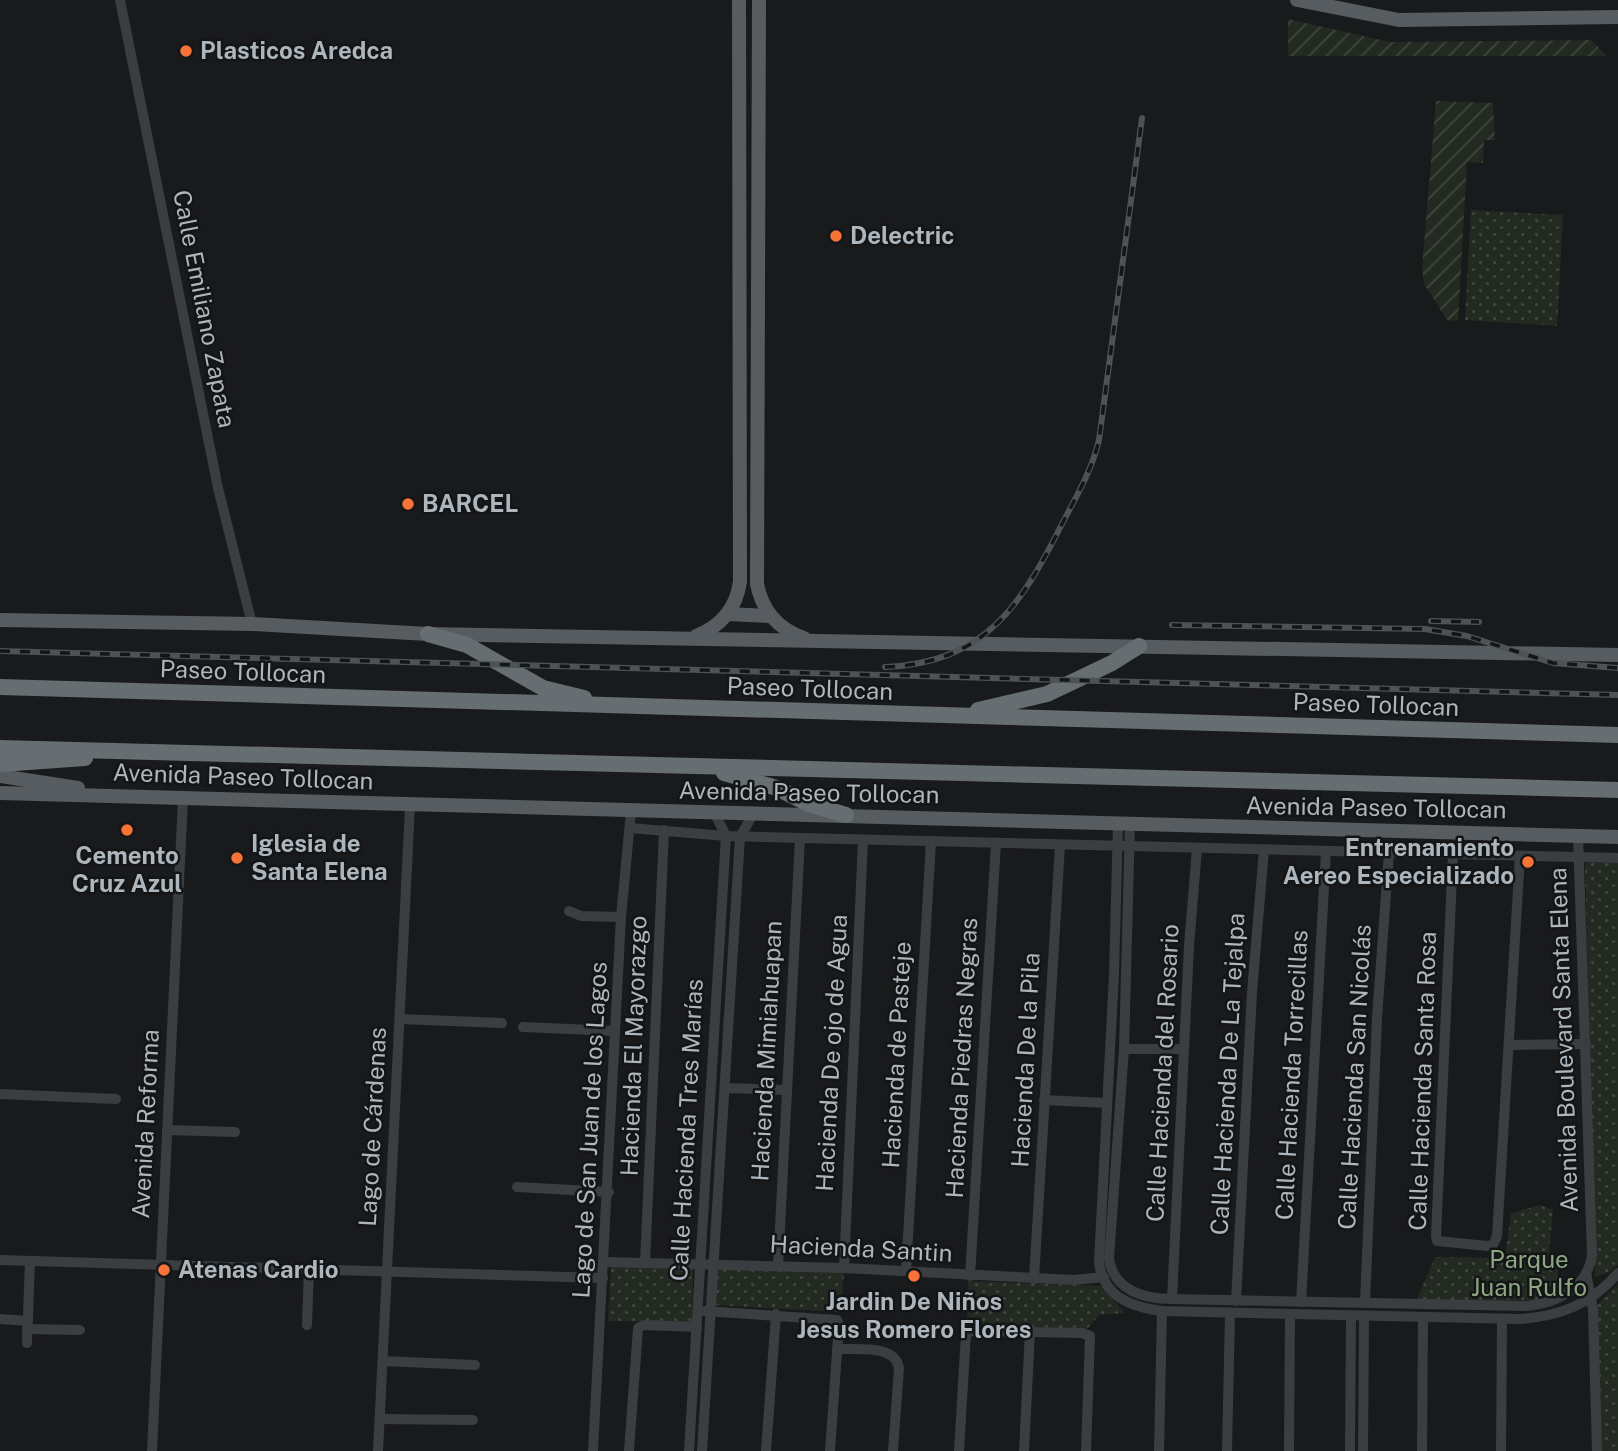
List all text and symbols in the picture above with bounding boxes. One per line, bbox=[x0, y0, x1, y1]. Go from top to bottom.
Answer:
place label: Plasticos Aredca bbox=[200, 36, 393, 64]
marker: Plasticos Aredca bbox=[178, 43, 194, 59]
street label: Calle Emiliano Zapata bbox=[168, 188, 242, 430]
place label: Delectric bbox=[850, 221, 954, 249]
marker: Delectric bbox=[828, 228, 844, 244]
place label: BARCEL bbox=[422, 489, 518, 517]
marker: BARCEL bbox=[400, 496, 416, 512]
street label: Paseo Tollocan bbox=[159, 654, 327, 688]
street label: Paseo Tollocan bbox=[726, 671, 894, 705]
street label: Paseo Tollocan bbox=[1292, 687, 1460, 721]
street label: Avenida Paseo Tollocan bbox=[112, 757, 374, 795]
street label: Avenida Paseo Tollocan bbox=[678, 776, 940, 808]
street label: Avenida Paseo Tollocan bbox=[1245, 791, 1507, 823]
marker: Cemento Cruz Azul bbox=[119, 822, 135, 838]
place label: Iglesia de Santa Elena bbox=[251, 829, 388, 885]
place label: Entrenamiento Aereo Especializado bbox=[1283, 833, 1514, 889]
place label: Cemento Cruz Azul bbox=[72, 841, 182, 897]
marker: Iglesia de Santa Elena bbox=[229, 850, 245, 866]
marker: Entrenamiento Aereo Especializado bbox=[1520, 854, 1536, 870]
street label: Avenida Boulevard Santa Elena bbox=[1543, 867, 1583, 1213]
street label: Calle Hacienda De La Tejalpa bbox=[1205, 912, 1249, 1236]
street label: Hacienda De ojo de Agua bbox=[810, 914, 852, 1192]
street label: Hacienda El Mayorazgo bbox=[614, 915, 652, 1177]
street label: Hacienda Piedras Negras bbox=[940, 917, 982, 1199]
street label: Hacienda Mimiahuapan bbox=[745, 920, 787, 1182]
street label: Calle Hacienda del Rosario bbox=[1140, 923, 1184, 1223]
street label: Calle Hacienda San Nicolás bbox=[1332, 924, 1376, 1230]
street label: Calle Hacienda Torrecillas bbox=[1269, 929, 1313, 1221]
street label: Calle Hacienda Santa Rosa bbox=[1403, 931, 1441, 1231]
street label: Hacienda de Pasteje bbox=[876, 941, 916, 1169]
street label: Hacienda De la Pila bbox=[1005, 952, 1045, 1168]
street label: Lago de San Juan de los Lagos bbox=[566, 961, 612, 1299]
street label: Calle Hacienda Tres Marías bbox=[664, 978, 708, 1282]
street label: Lago de Cárdenas bbox=[353, 1027, 391, 1227]
street label: Avenida Reforma bbox=[126, 1029, 164, 1219]
street label: Hacienda Santin bbox=[769, 1229, 953, 1267]
park label: Parque Juan Rulfo bbox=[1471, 1245, 1587, 1301]
place label: Atenas Cardio bbox=[178, 1255, 338, 1283]
marker: Atenas Cardio bbox=[156, 1262, 172, 1278]
marker: Jardin De Niños Jesus Romero Flores bbox=[906, 1268, 922, 1284]
place label: Jardin De Niños Jesus Romero Flores bbox=[797, 1287, 1031, 1343]

